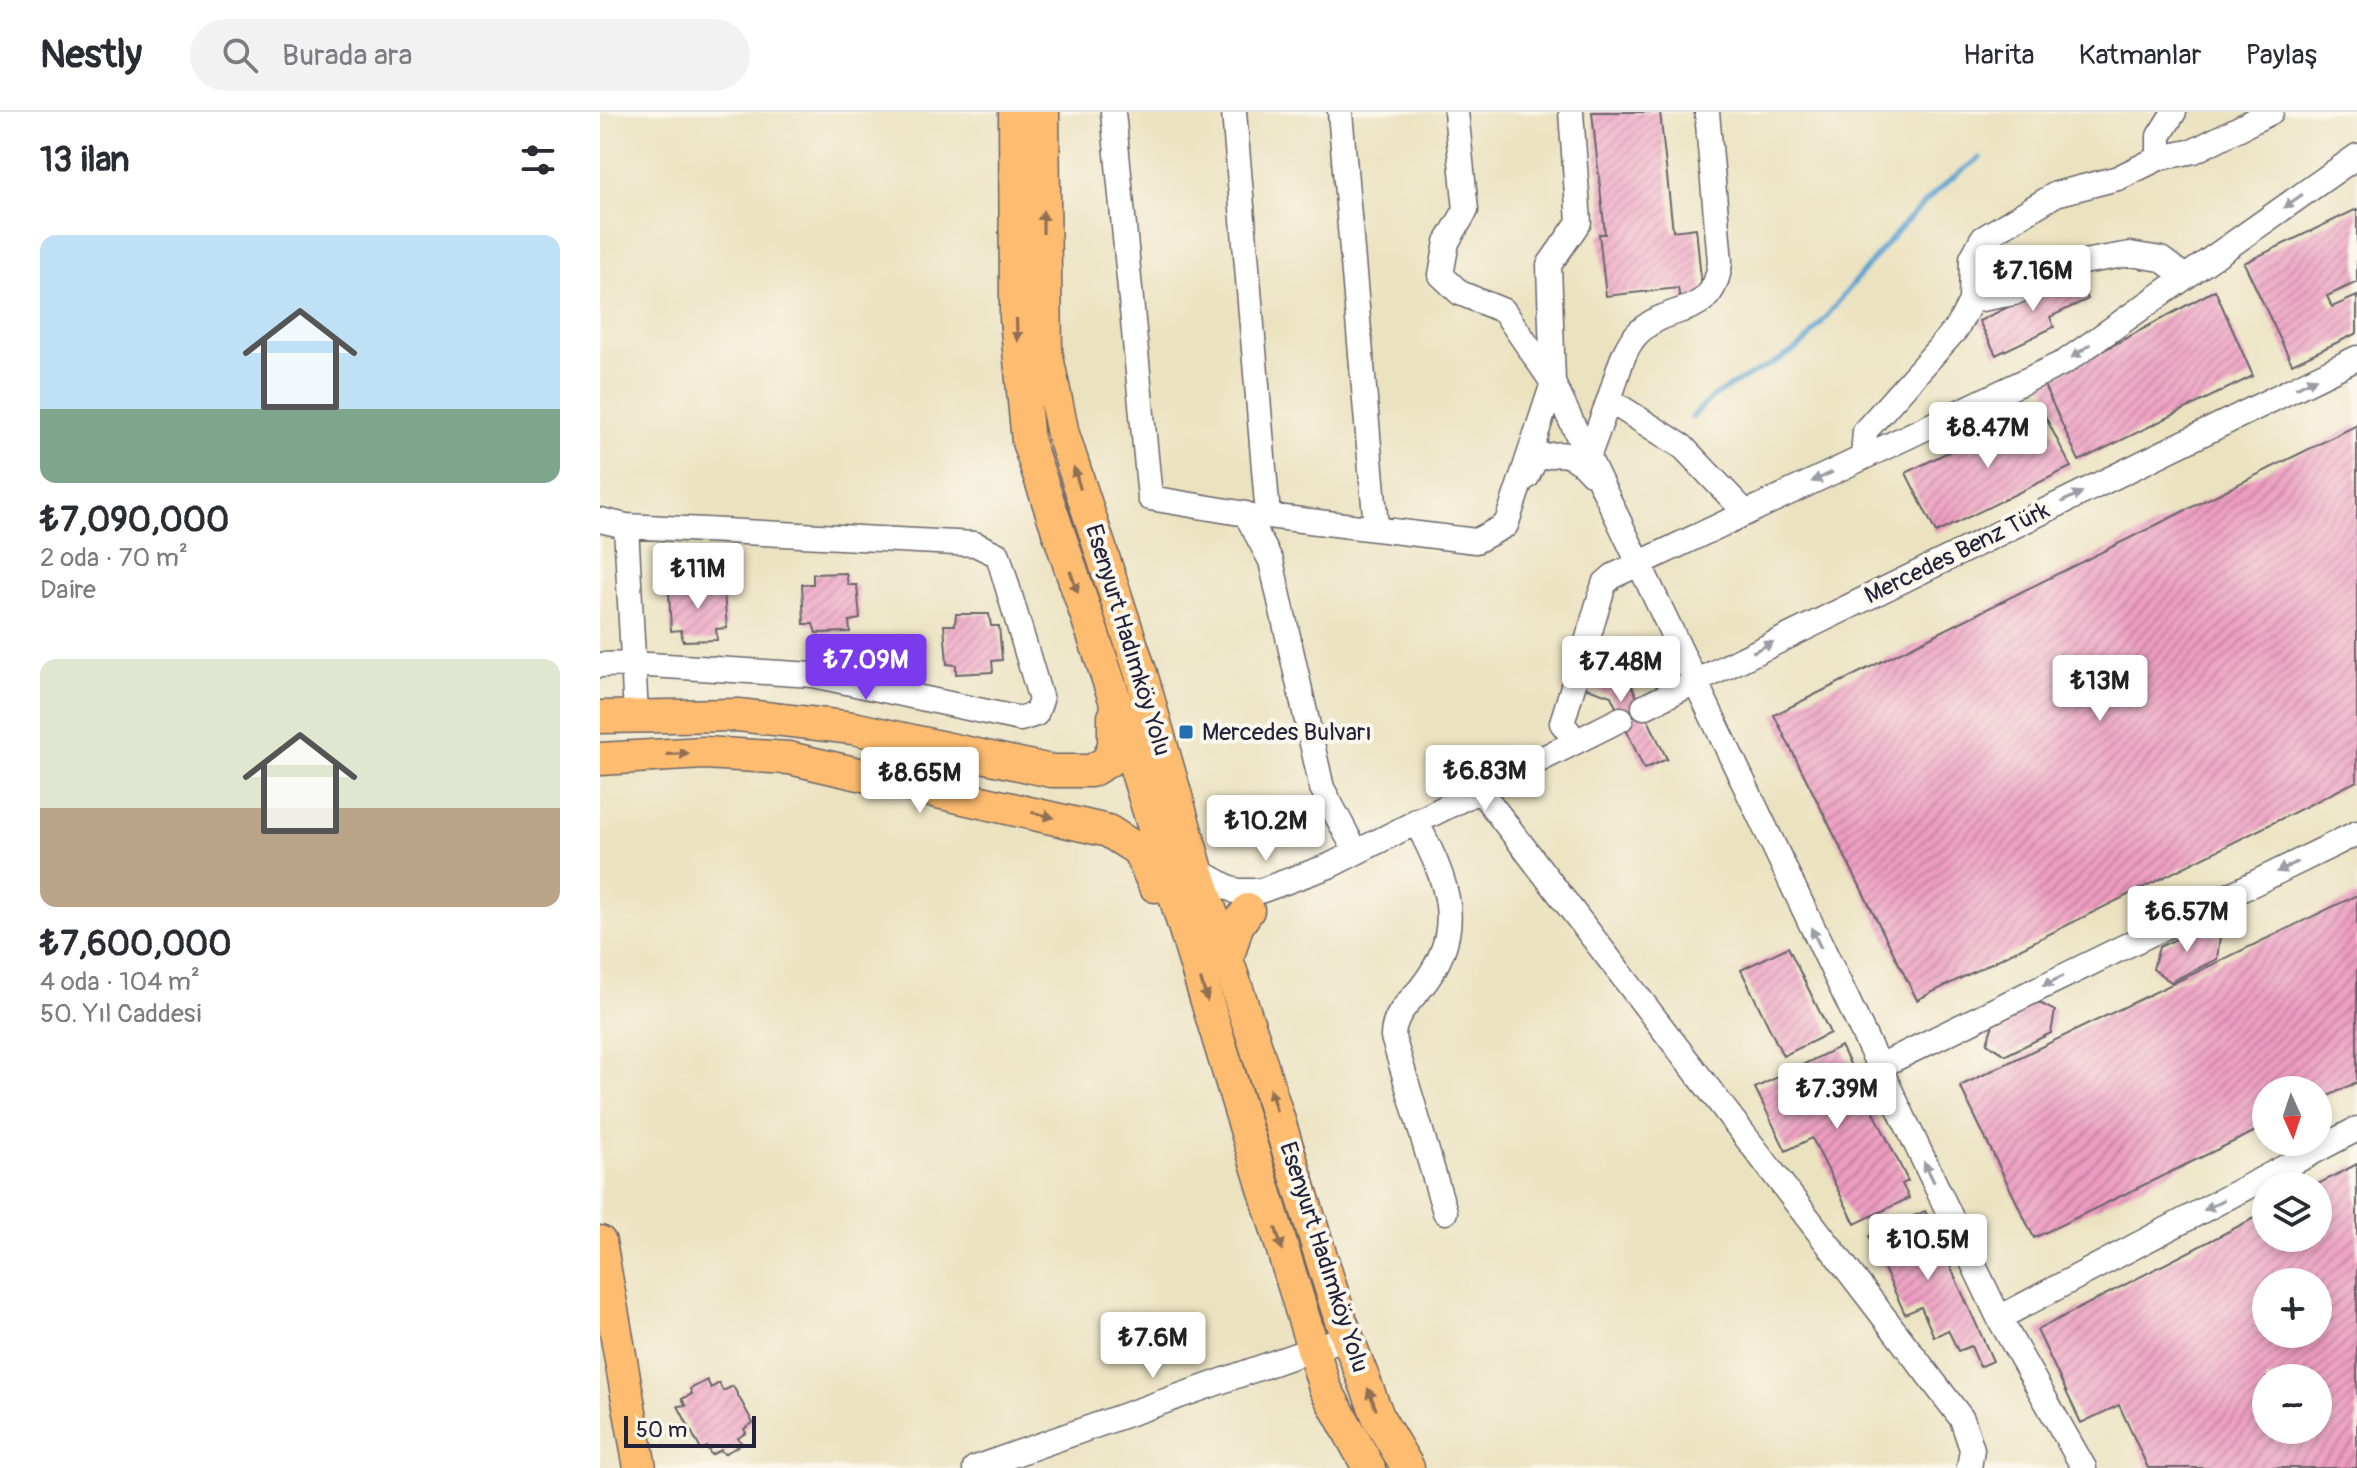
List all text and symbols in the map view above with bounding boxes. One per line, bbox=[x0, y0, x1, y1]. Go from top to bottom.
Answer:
search box bbox=[190, 19, 750, 91]
text: Nestly bbox=[40, 31, 142, 79]
icon: search bbox=[218, 33, 262, 77]
text: Burada ara bbox=[282, 37, 413, 74]
text: Harita bbox=[1963, 38, 2035, 73]
text: Katmanlar bbox=[2079, 38, 2201, 73]
text: Paylaş bbox=[2245, 38, 2317, 73]
icon: filters bbox=[516, 138, 560, 182]
text: 13 ilan bbox=[40, 139, 130, 182]
one-way arrow bbox=[2283, 193, 2304, 208]
one-way arrow bbox=[1037, 209, 1049, 234]
pin: ₺7.16M bbox=[1968, 245, 2098, 313]
text: ₺7.16M bbox=[1993, 255, 2073, 287]
icon: home bbox=[228, 287, 372, 431]
one-way arrow bbox=[1011, 318, 1024, 343]
one-way arrow bbox=[2070, 343, 2091, 358]
one-way arrow bbox=[2294, 376, 2317, 390]
pin: ₺8.47M bbox=[1923, 402, 2053, 470]
text: ₺8.47M bbox=[1947, 412, 2029, 444]
one-way arrow bbox=[1070, 465, 1083, 489]
one-way arrow bbox=[1810, 470, 1834, 484]
one-way arrow bbox=[2060, 490, 2083, 503]
street label: Mercedes Benz Türk bbox=[1860, 496, 2054, 610]
text: ₺7,090,000 bbox=[40, 499, 229, 542]
street label: Esenyurt Hadımköy Yolu bbox=[1079, 521, 1177, 759]
text: 2 oda · 70 m² bbox=[40, 542, 188, 574]
pin: ₺11M bbox=[651, 543, 745, 611]
text: ₺11M bbox=[671, 553, 725, 585]
one-way arrow bbox=[1069, 570, 1081, 594]
text: Daire bbox=[40, 574, 96, 606]
pin: ₺7.09M bbox=[801, 634, 931, 702]
pin: ₺7.48M bbox=[1556, 636, 1686, 704]
one-way arrow bbox=[1751, 640, 1774, 654]
text: ₺7.09M bbox=[824, 644, 908, 676]
text: ₺7.48M bbox=[1580, 646, 1662, 678]
pin: ₺13M bbox=[2053, 655, 2147, 723]
text: ₺13M bbox=[2071, 665, 2130, 697]
icon: home bbox=[228, 711, 372, 855]
place label: Mercedes Bulvarı bbox=[1202, 718, 1372, 747]
marker: Mercedes Bulvarı bbox=[1177, 723, 1195, 741]
pin: ₺6.83M bbox=[1420, 745, 1550, 813]
one-way arrow bbox=[666, 747, 691, 760]
pin: ₺8.65M bbox=[855, 747, 985, 815]
text: ₺6.83M bbox=[1444, 755, 1526, 787]
text: ₺8.65M bbox=[879, 757, 961, 789]
pin: ₺10.2M bbox=[1201, 795, 1331, 863]
text: ₺10.2M bbox=[1225, 805, 1307, 837]
one-way arrow bbox=[1031, 809, 1056, 822]
one-way arrow bbox=[2275, 860, 2299, 874]
pin: ₺6.57M bbox=[2122, 886, 2252, 954]
text: ₺6.57M bbox=[2146, 896, 2229, 928]
text: ₺7,600,000 bbox=[40, 923, 232, 966]
one-way arrow bbox=[1809, 927, 1823, 950]
text: 4 oda · 104 m² bbox=[40, 966, 200, 998]
one-way arrow bbox=[2042, 974, 2065, 988]
one-way arrow bbox=[1198, 978, 1211, 1002]
text: 50. Yıl Caddesi bbox=[40, 998, 201, 1030]
pin: ₺7.39M bbox=[1772, 1063, 1902, 1131]
text: ₺7.39M bbox=[1796, 1073, 1878, 1105]
north arrow bbox=[2252, 1076, 2332, 1156]
map controls bbox=[2252, 1076, 2332, 1444]
one-way arrow bbox=[1266, 1087, 1278, 1111]
street label: Esenyurt Hadımköy Yolu bbox=[1273, 1138, 1375, 1376]
one-way arrow bbox=[1922, 1161, 1936, 1184]
button: layers bbox=[2252, 1172, 2332, 1252]
one-way arrow bbox=[2203, 1197, 2225, 1211]
pin: ₺10.5M bbox=[1863, 1214, 1993, 1282]
text: ₺10.5M bbox=[1887, 1224, 1969, 1256]
one-way arrow bbox=[1273, 1227, 1286, 1251]
button: + bbox=[2252, 1268, 2332, 1348]
pin: ₺7.6M bbox=[1097, 1312, 1209, 1380]
text: ₺7.6M bbox=[1119, 1322, 1187, 1354]
button: − bbox=[2252, 1364, 2332, 1444]
one-way arrow bbox=[1365, 1387, 1378, 1411]
scale bar bbox=[624, 1412, 756, 1448]
text: 50 m bbox=[636, 1416, 687, 1444]

